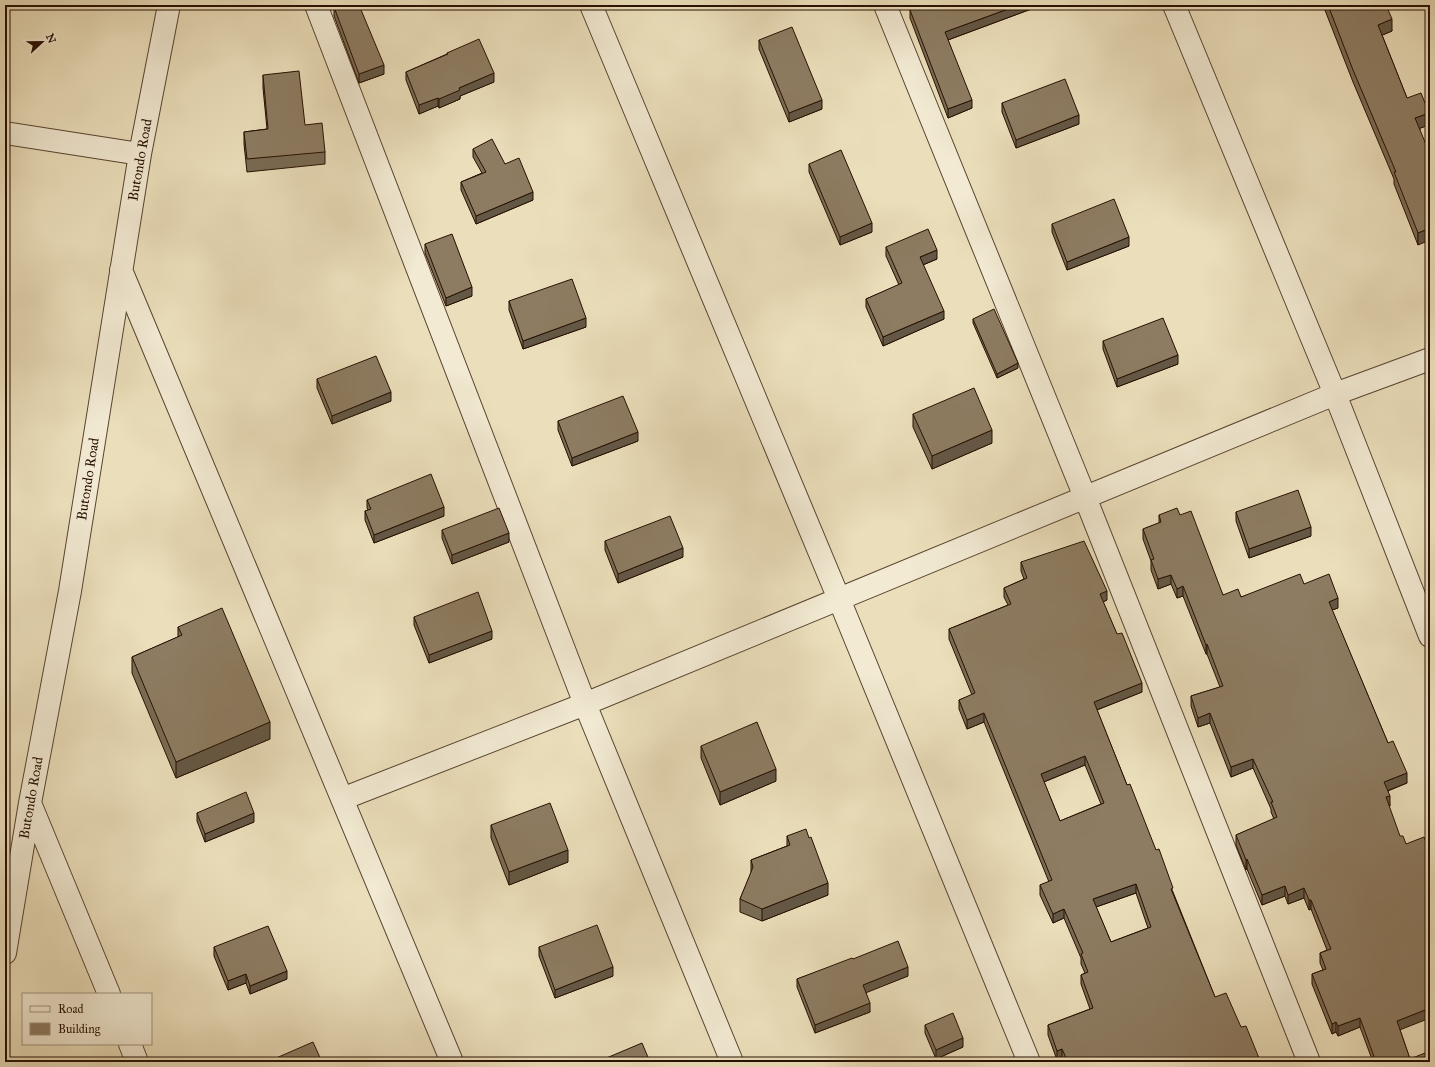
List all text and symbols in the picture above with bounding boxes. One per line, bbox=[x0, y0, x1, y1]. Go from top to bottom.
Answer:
north arrow bbox=[22, 22, 62, 62]
text: N bbox=[43, 32, 59, 46]
street label: Butondo Road bbox=[124, 117, 156, 203]
street label: Butondo Road bbox=[73, 436, 103, 522]
street label: Butondo Road bbox=[15, 755, 47, 841]
legend bbox=[22, 993, 152, 1045]
text: Road bbox=[58, 1002, 84, 1016]
text: Building bbox=[58, 1022, 101, 1037]

